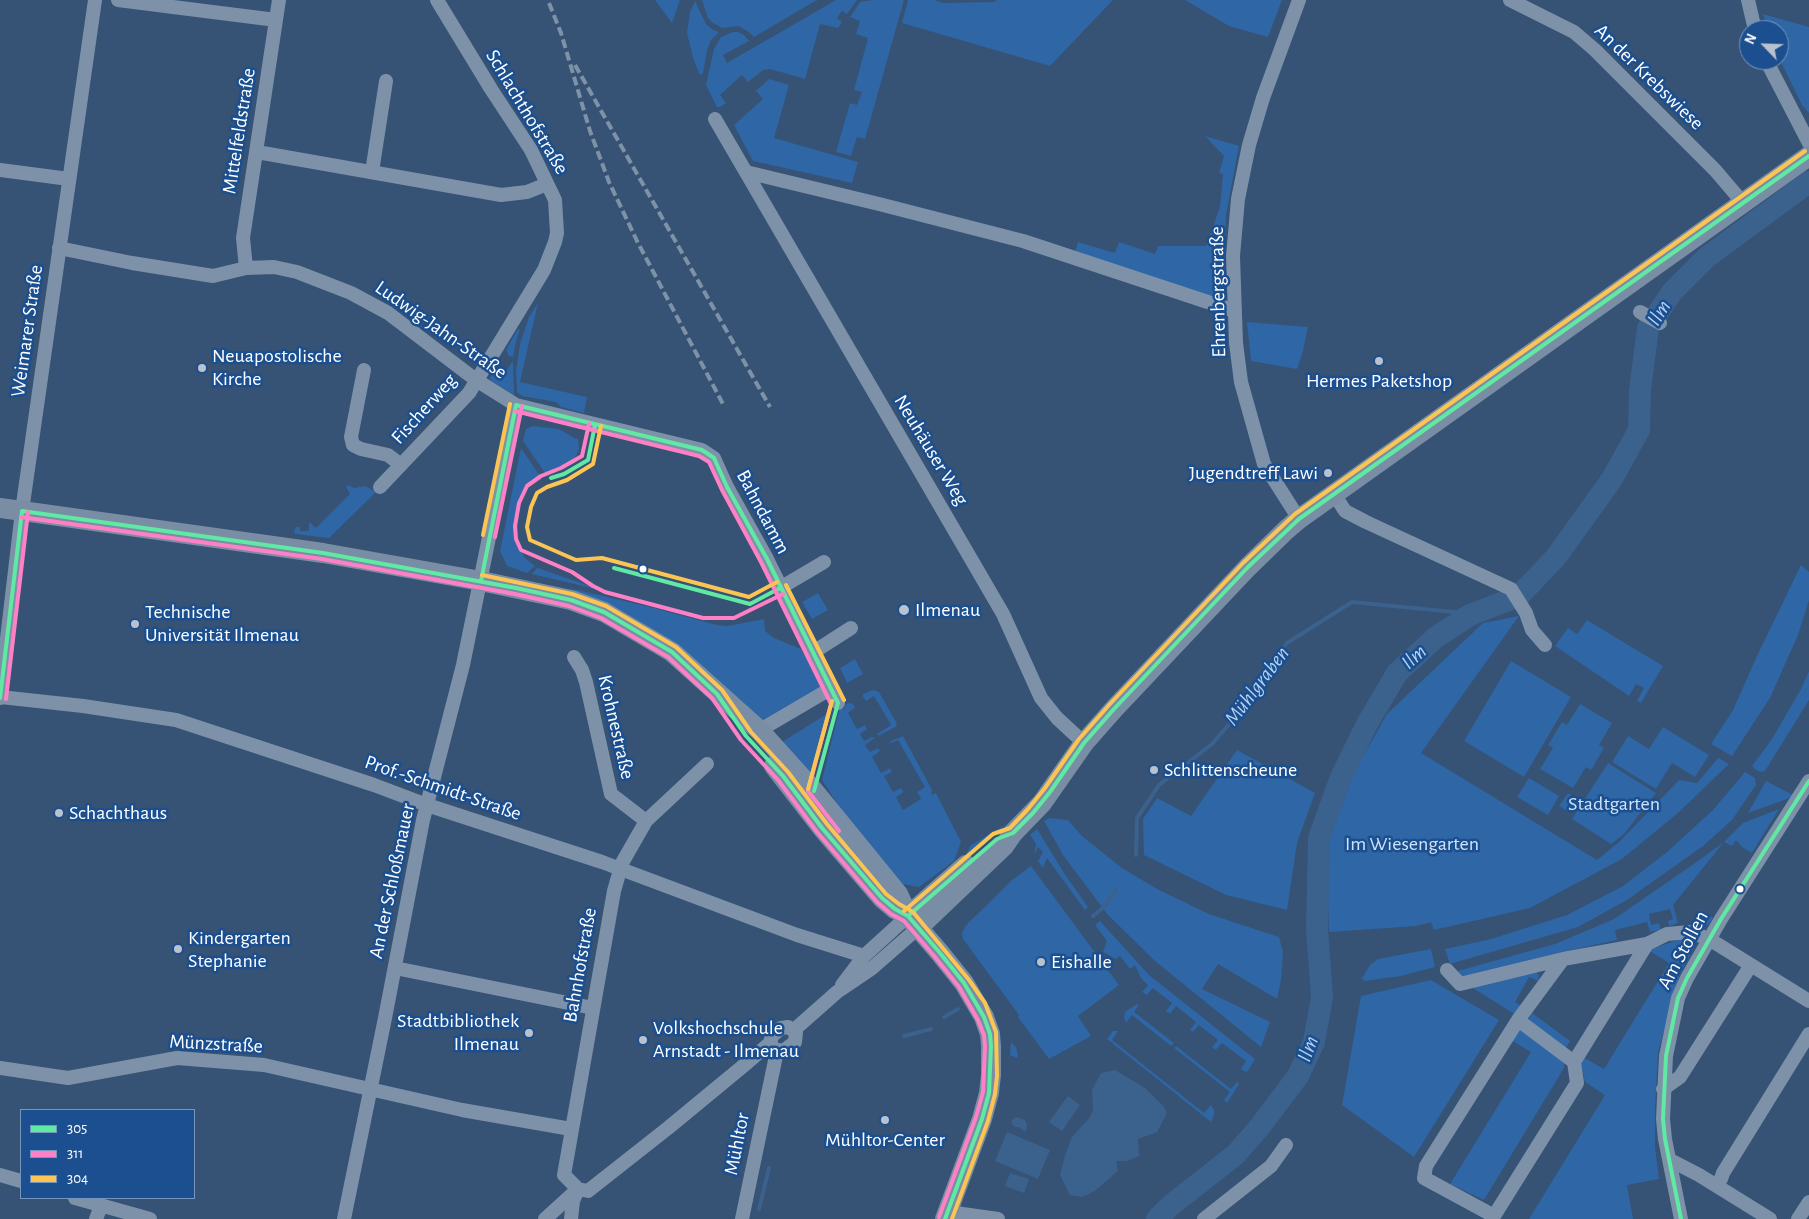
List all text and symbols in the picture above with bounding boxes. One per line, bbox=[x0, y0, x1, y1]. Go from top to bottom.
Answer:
street label: An der Krebswiese bbox=[1589, 19, 1709, 135]
north arrow bbox=[1739, 20, 1789, 70]
text: N bbox=[1743, 32, 1760, 47]
street label: Schlachthofstraße bbox=[480, 45, 574, 179]
street label: Mittelfeldstraße bbox=[217, 66, 261, 196]
street label: Ehrenbergstraße bbox=[1205, 226, 1231, 358]
street label: Weimarer Straße bbox=[6, 263, 48, 399]
street label: Ludwig-Jahn-Straße bbox=[370, 276, 512, 384]
water label: Ilm bbox=[1642, 295, 1676, 331]
place label: Neuapostolische Kirche bbox=[212, 344, 342, 391]
marker: Hermes Paketshop bbox=[1373, 355, 1385, 367]
marker: Neuapostolische Kirche bbox=[196, 362, 208, 374]
street label: Fischerweg bbox=[386, 369, 462, 449]
place label: Hermes Paketshop bbox=[1306, 369, 1452, 393]
street label: Neuhäuser Weg bbox=[889, 390, 973, 510]
place label: Jugendtreff Lawi bbox=[1189, 461, 1318, 485]
street label: Bahndamm bbox=[731, 466, 795, 558]
marker: Jugendtreff Lawi bbox=[1322, 467, 1334, 479]
unlabelled marker bbox=[638, 564, 648, 574]
place label: Ilmenau bbox=[915, 598, 980, 622]
place label: Technische Universität Ilmenau bbox=[145, 600, 299, 647]
marker: Ilmenau bbox=[897, 603, 911, 617]
marker: Technische Universität Ilmenau bbox=[129, 618, 141, 630]
water label: Ilm bbox=[1396, 639, 1432, 675]
water label: Mühlgraben bbox=[1219, 641, 1295, 731]
street label: Krohnestraße bbox=[592, 673, 640, 781]
street label: Prof.-Schmidt-Straße bbox=[362, 750, 524, 826]
place label: Schlittenscheune bbox=[1164, 758, 1297, 782]
marker: Schlittenscheune bbox=[1148, 764, 1160, 776]
park label: Stadtgarten bbox=[1568, 792, 1660, 816]
place label: Schachthaus bbox=[69, 801, 167, 825]
street label: An der Schloßmauer bbox=[364, 801, 420, 961]
marker: Schachthaus bbox=[53, 807, 65, 819]
park label: Im Wiesengarten bbox=[1345, 832, 1479, 856]
unlabelled marker bbox=[1735, 884, 1745, 894]
street label: Bahnhofstraße bbox=[558, 906, 602, 1024]
street label: Am Stollen bbox=[1652, 907, 1714, 993]
place label: Kindergarten Stephanie bbox=[188, 926, 291, 973]
marker: Kindergarten Stephanie bbox=[172, 943, 184, 955]
place label: Eishalle bbox=[1051, 950, 1112, 974]
marker: Eishalle bbox=[1035, 956, 1047, 968]
place label: Stadtbibliothek Ilmenau bbox=[397, 1009, 519, 1056]
place label: Volkshochschule Arnstadt - Ilmenau bbox=[653, 1016, 799, 1063]
marker: Stadtbibliothek Ilmenau bbox=[523, 1027, 535, 1039]
street label: Münzstraße bbox=[169, 1030, 263, 1058]
water label: Ilm bbox=[1292, 1033, 1324, 1065]
marker: Volkshochschule Arnstadt - Ilmenau bbox=[637, 1034, 649, 1046]
legend bbox=[20, 1109, 195, 1199]
street label: Mühltor bbox=[719, 1111, 755, 1177]
marker: Mühltor-Center bbox=[879, 1114, 891, 1126]
text: 305 bbox=[67, 1121, 87, 1136]
place label: Mühltor-Center bbox=[825, 1128, 945, 1152]
text: 311 bbox=[67, 1146, 84, 1161]
text: 304 bbox=[67, 1171, 88, 1186]

